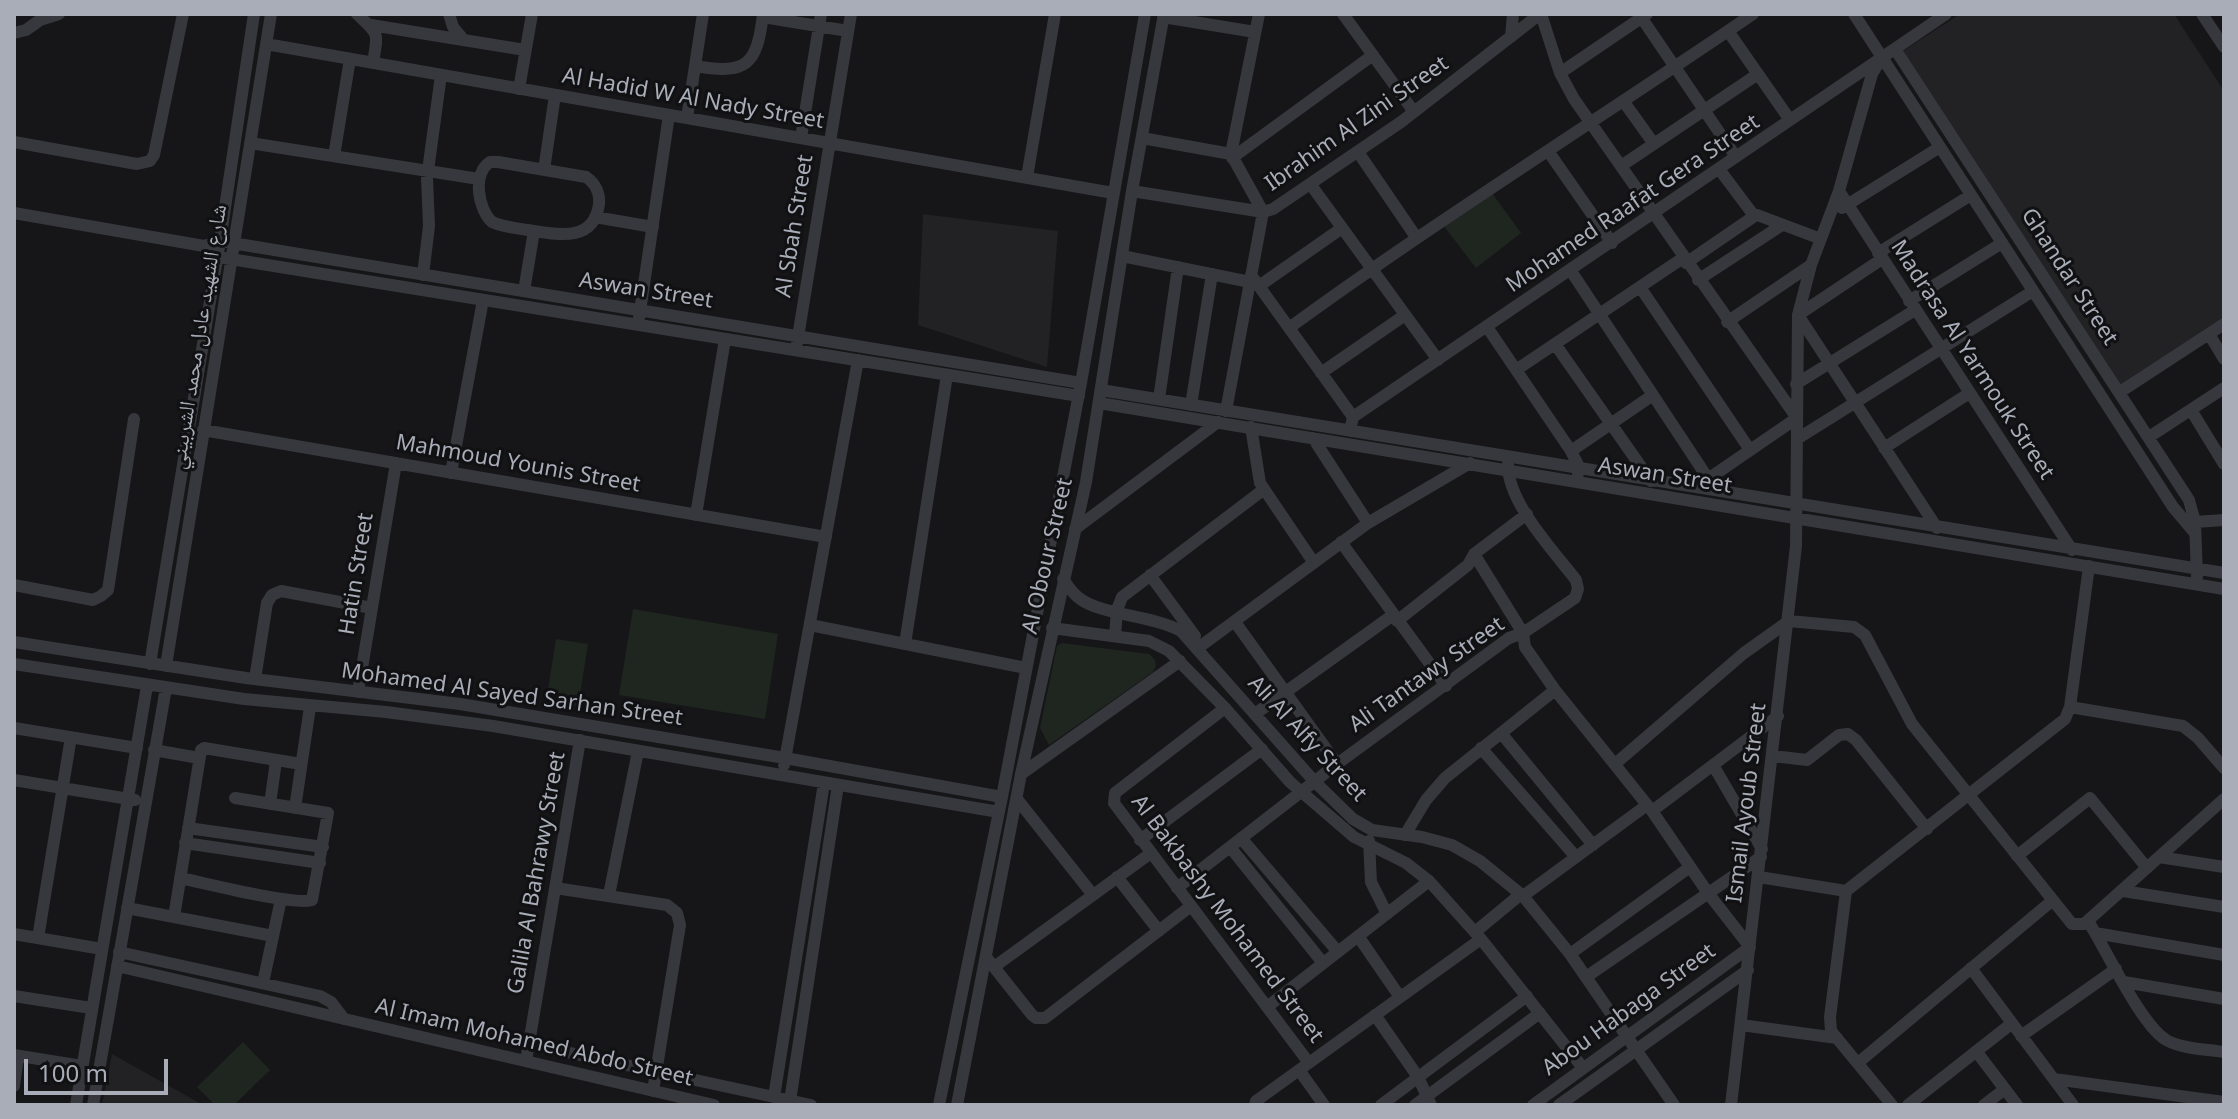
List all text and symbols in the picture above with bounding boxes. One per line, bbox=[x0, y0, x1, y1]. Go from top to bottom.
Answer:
street label: Ibrahim Al Zini Street bbox=[1260, 51, 1454, 197]
street label: Al Hadid W Al Nady Street bbox=[560, 63, 826, 135]
street label: Mohamed Raafat Gera Street bbox=[1501, 109, 1765, 299]
street label: Al Sbah Street bbox=[771, 153, 819, 299]
street label: شارع الشهيد عادل محمد الشربيني bbox=[165, 203, 233, 471]
street label: Ghandar Street bbox=[2015, 204, 2123, 350]
street label: Madrasa Al Yarmouk Street bbox=[1885, 235, 2059, 485]
street label: Aswan Street bbox=[577, 267, 715, 315]
street label: Mahmoud Younis Street bbox=[394, 429, 642, 499]
street label: Aswan Street bbox=[1596, 452, 1734, 500]
street label: Al Obour Street bbox=[1017, 475, 1079, 637]
street label: Hatin Street bbox=[334, 511, 380, 637]
street label: Ali Tantawy Street bbox=[1344, 612, 1510, 738]
street label: Mohamed Al Sayed Sarhan Street bbox=[340, 658, 684, 732]
street label: Ali Al Alfy Street bbox=[1242, 671, 1372, 807]
street label: Ismail Ayoub Street bbox=[1722, 702, 1772, 904]
street label: Galila Al Bahrawy Street bbox=[503, 750, 571, 996]
street label: Al Bakbashy Mohamed Street bbox=[1125, 790, 1329, 1048]
street label: Abou Habaga Street bbox=[1537, 938, 1721, 1082]
street label: Al Imam Mohamed Abdo Street bbox=[373, 994, 695, 1092]
scale bar bbox=[28, 1043, 172, 1093]
text: 100 m bbox=[38, 1056, 108, 1089]

